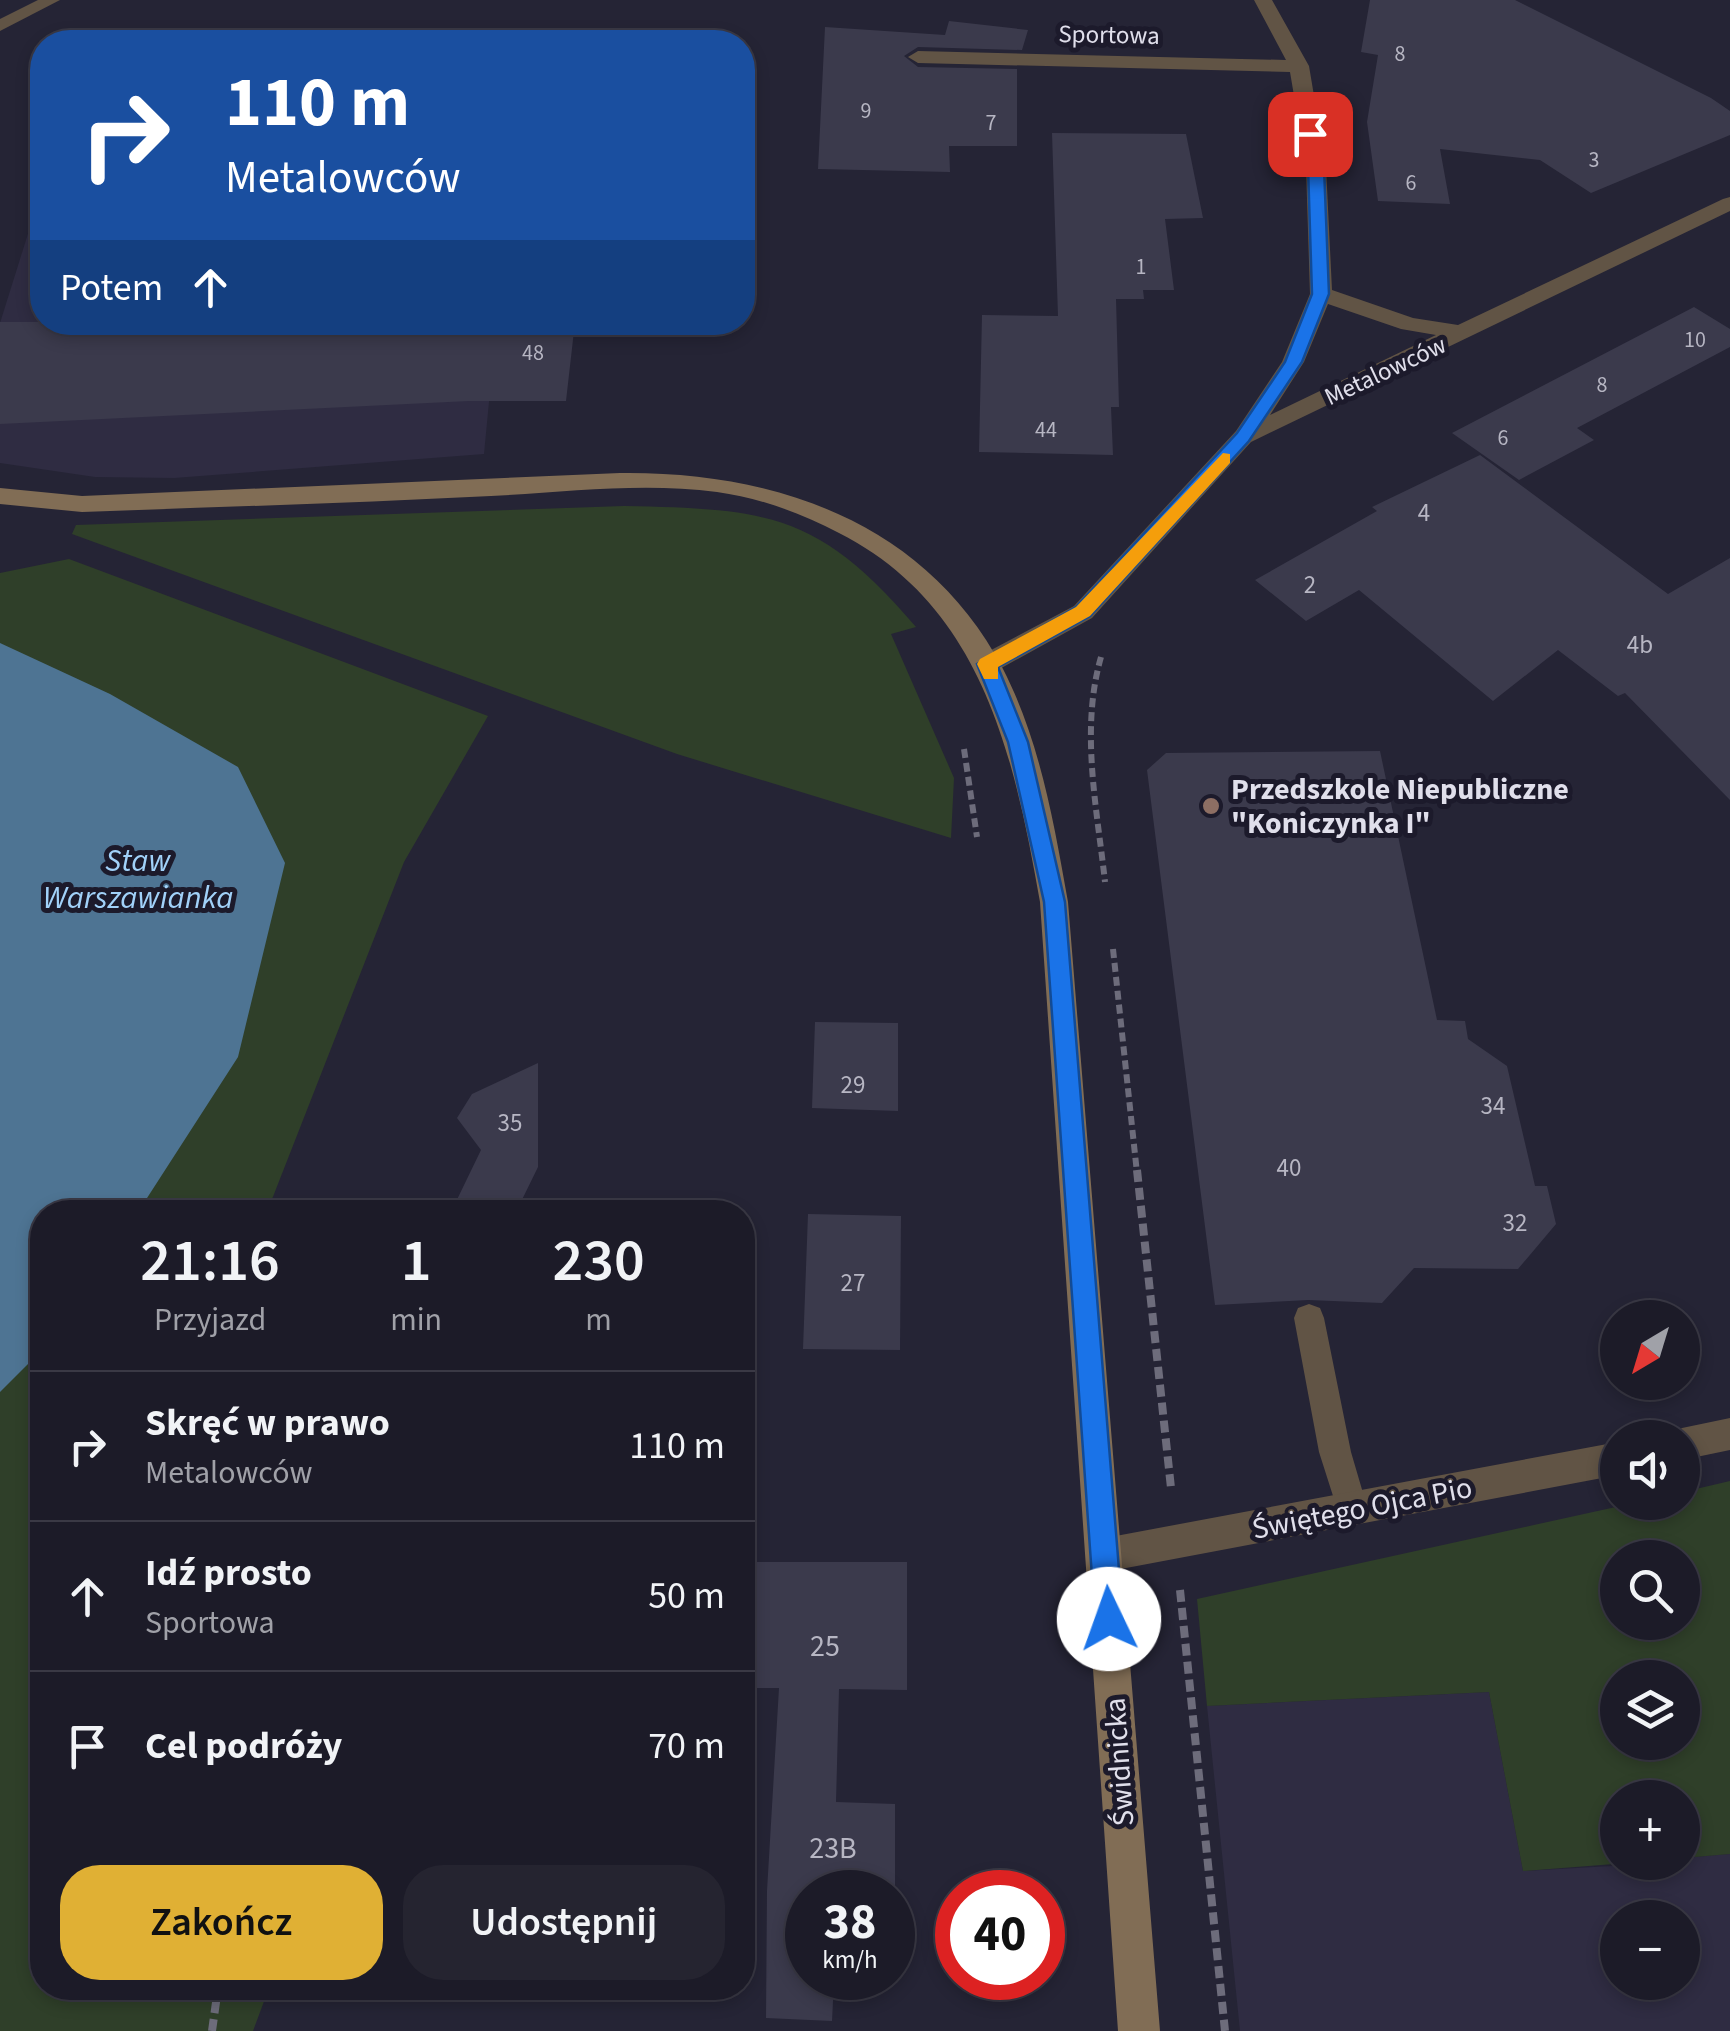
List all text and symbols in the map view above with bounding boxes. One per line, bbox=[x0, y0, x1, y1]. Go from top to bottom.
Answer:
street label: Sportowa bbox=[1058, 16, 1160, 54]
house number: 8 bbox=[1395, 38, 1406, 70]
text: 110 m bbox=[225, 53, 410, 153]
icon: right bbox=[60, 70, 190, 200]
pin bbox=[1268, 92, 1353, 177]
house number: 9 bbox=[861, 95, 871, 127]
house number: 7 bbox=[986, 107, 997, 139]
icon: arrive bbox=[1283, 107, 1338, 162]
house number: 3 bbox=[1589, 144, 1599, 176]
text: Metalowców bbox=[225, 146, 461, 210]
house number: 6 bbox=[1406, 167, 1417, 199]
house number: 1 bbox=[1136, 251, 1146, 283]
icon: ahead bbox=[183, 260, 238, 315]
text: Potem bbox=[60, 261, 163, 315]
house number: 10 bbox=[1684, 324, 1706, 356]
street label: Metalowców bbox=[1319, 327, 1452, 415]
house number: 48 bbox=[522, 337, 544, 369]
house number: 8 bbox=[1597, 369, 1608, 401]
house number: 44 bbox=[1035, 414, 1057, 446]
house number: 6 bbox=[1498, 422, 1509, 454]
house number: 4 bbox=[1418, 495, 1430, 531]
house number: 2 bbox=[1304, 567, 1316, 603]
house number: 4b bbox=[1627, 627, 1653, 663]
place label: Przedszkole Niepubliczne "Koniczynka I" bbox=[1231, 768, 1569, 845]
marker: Przedszkole Niepubliczne "Koniczynka I" bbox=[1200, 795, 1222, 817]
water label: Staw Warszawianka bbox=[43, 838, 233, 921]
house number: 29 bbox=[841, 1067, 865, 1103]
house number: 34 bbox=[1481, 1088, 1505, 1124]
house number: 35 bbox=[498, 1105, 522, 1141]
house number: 40 bbox=[1277, 1150, 1301, 1186]
house number: 32 bbox=[1503, 1205, 1527, 1241]
text: 21:16 bbox=[140, 1219, 280, 1304]
text: 1 bbox=[401, 1219, 432, 1304]
text: 230 bbox=[552, 1219, 645, 1304]
house number: 27 bbox=[841, 1265, 865, 1301]
text: Przyjazd bbox=[154, 1297, 266, 1343]
text: min bbox=[390, 1297, 442, 1343]
text: m bbox=[585, 1297, 612, 1343]
north arrow bbox=[1600, 1300, 1700, 1400]
map controls bbox=[1600, 1300, 1700, 2000]
text: Skręć w prawo bbox=[145, 1396, 390, 1450]
icon: right bbox=[60, 1419, 115, 1474]
text: 110 m bbox=[629, 1419, 725, 1473]
button: sound bbox=[1600, 1420, 1700, 1520]
text: Metalowców bbox=[145, 1450, 313, 1496]
street label: Świętego Ojca Pio bbox=[1248, 1466, 1476, 1551]
button: search bbox=[1600, 1540, 1700, 1640]
text: Idź prosto bbox=[145, 1546, 312, 1600]
position arrow bbox=[1057, 1567, 1161, 1671]
icon: ahead bbox=[60, 1569, 115, 1624]
text: 50 m bbox=[648, 1569, 725, 1623]
text: Sportowa bbox=[145, 1600, 275, 1646]
house number: 25 bbox=[810, 1625, 840, 1668]
button: layers bbox=[1600, 1660, 1700, 1760]
street label: Świdnicka bbox=[1094, 1696, 1145, 1828]
icon: arrive bbox=[60, 1719, 115, 1774]
text: Cel podróży bbox=[145, 1719, 342, 1773]
text: 70 m bbox=[648, 1719, 725, 1773]
button: + bbox=[1600, 1780, 1700, 1880]
house number: 23B bbox=[809, 1827, 857, 1870]
button: Zakończ bbox=[60, 1865, 383, 1980]
button: Udostępnij bbox=[403, 1865, 725, 1980]
speed limit sign: 40 bbox=[935, 1870, 1065, 2000]
text: 38 bbox=[824, 1887, 876, 1958]
button: − bbox=[1600, 1900, 1700, 2000]
text: km/h bbox=[822, 1942, 878, 1978]

